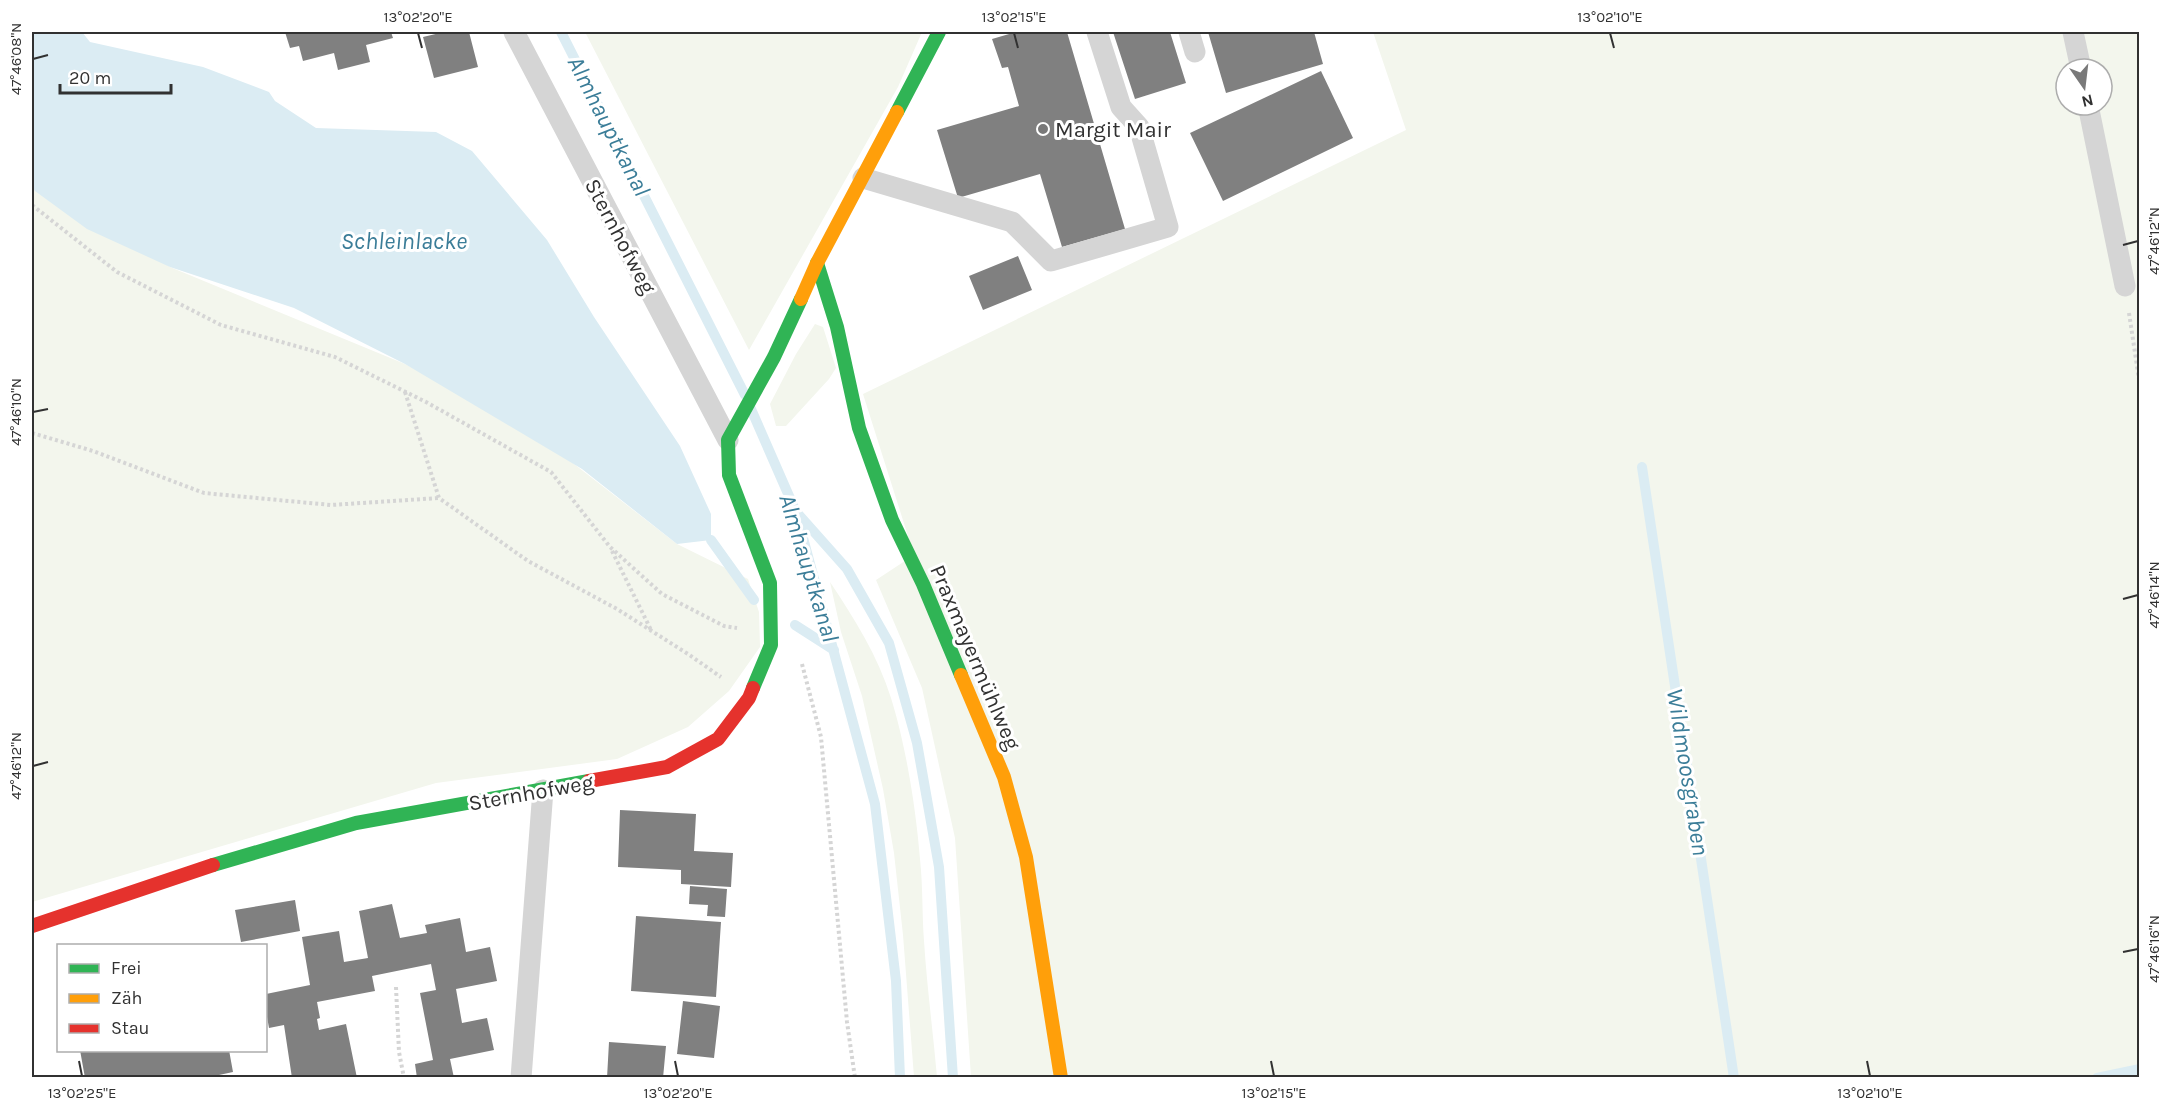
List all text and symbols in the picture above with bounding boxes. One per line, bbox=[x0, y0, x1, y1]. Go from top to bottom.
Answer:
text: 13°02'20"E bbox=[383, 8, 453, 26]
text: 13°02'15"E bbox=[982, 8, 1046, 26]
text: 13°02'10"E bbox=[1577, 8, 1643, 26]
text: 47°46'08"N bbox=[7, 23, 25, 95]
water label: Almhauptkanal bbox=[562, 51, 656, 201]
scale bar bbox=[60, 57, 171, 95]
north arrow bbox=[2054, 57, 2114, 117]
text: 20 m bbox=[69, 67, 111, 89]
text: N bbox=[2080, 90, 2095, 112]
place label: Margit Mair bbox=[1055, 117, 1171, 143]
marker: Margit Mair bbox=[1036, 122, 1050, 136]
street label: Sternhofweg bbox=[579, 174, 662, 299]
text: 47°46'12"N bbox=[2145, 207, 2163, 275]
water label: Schleinlacke bbox=[341, 227, 467, 255]
text: 47°46'10"N bbox=[7, 378, 25, 446]
water label: Almhauptkanal bbox=[773, 491, 845, 645]
street label: Praxmayermühlweg bbox=[924, 561, 1026, 754]
text: 47°46'14"N bbox=[2145, 561, 2163, 629]
water label: Wildmoosgraben bbox=[1661, 686, 1715, 858]
text: 47°46'12"N bbox=[7, 732, 25, 800]
street label: Sternhofweg bbox=[467, 769, 596, 817]
text: 47°46'16"N bbox=[2145, 915, 2163, 983]
legend bbox=[57, 944, 267, 1052]
text: Frei bbox=[111, 957, 142, 979]
text: Zäh bbox=[111, 987, 142, 1009]
text: Stau bbox=[111, 1017, 149, 1039]
text: 13°02'25"E bbox=[48, 1084, 116, 1102]
text: 13°02'20"E bbox=[643, 1084, 713, 1102]
text: 13°02'15"E bbox=[1242, 1084, 1306, 1102]
text: 13°02'10"E bbox=[1837, 1084, 1903, 1102]

